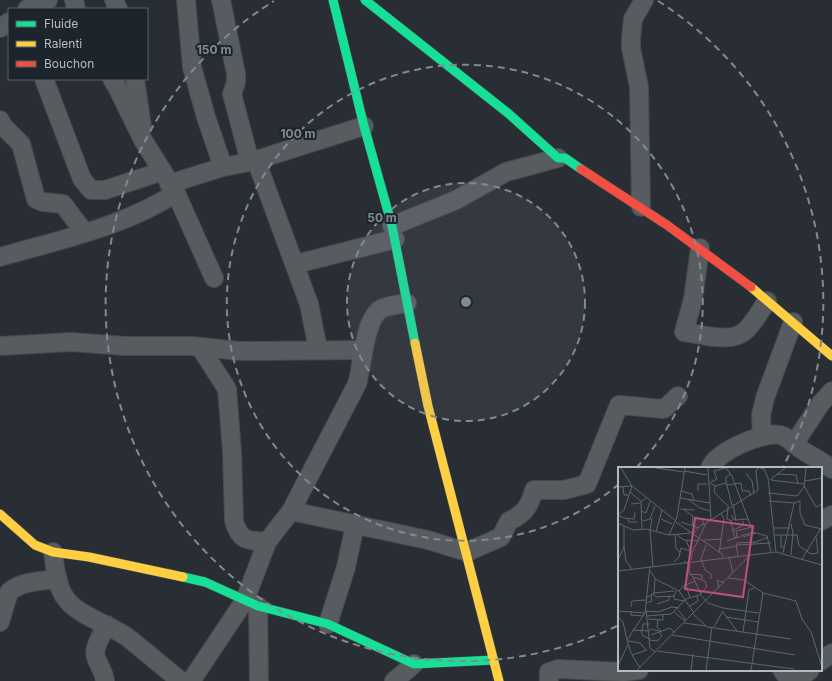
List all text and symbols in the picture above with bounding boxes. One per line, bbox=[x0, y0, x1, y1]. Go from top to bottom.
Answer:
legend bbox=[8, 8, 148, 80]
text: Fluide bbox=[44, 16, 78, 31]
text: Ralenti bbox=[44, 36, 82, 51]
text: 150 m bbox=[197, 42, 231, 57]
text: Bouchon bbox=[44, 56, 94, 71]
text: 100 m bbox=[280, 126, 316, 141]
text: 50 m bbox=[367, 210, 397, 225]
centre of rings bbox=[459, 295, 473, 309]
inset map bbox=[618, 467, 822, 671]

